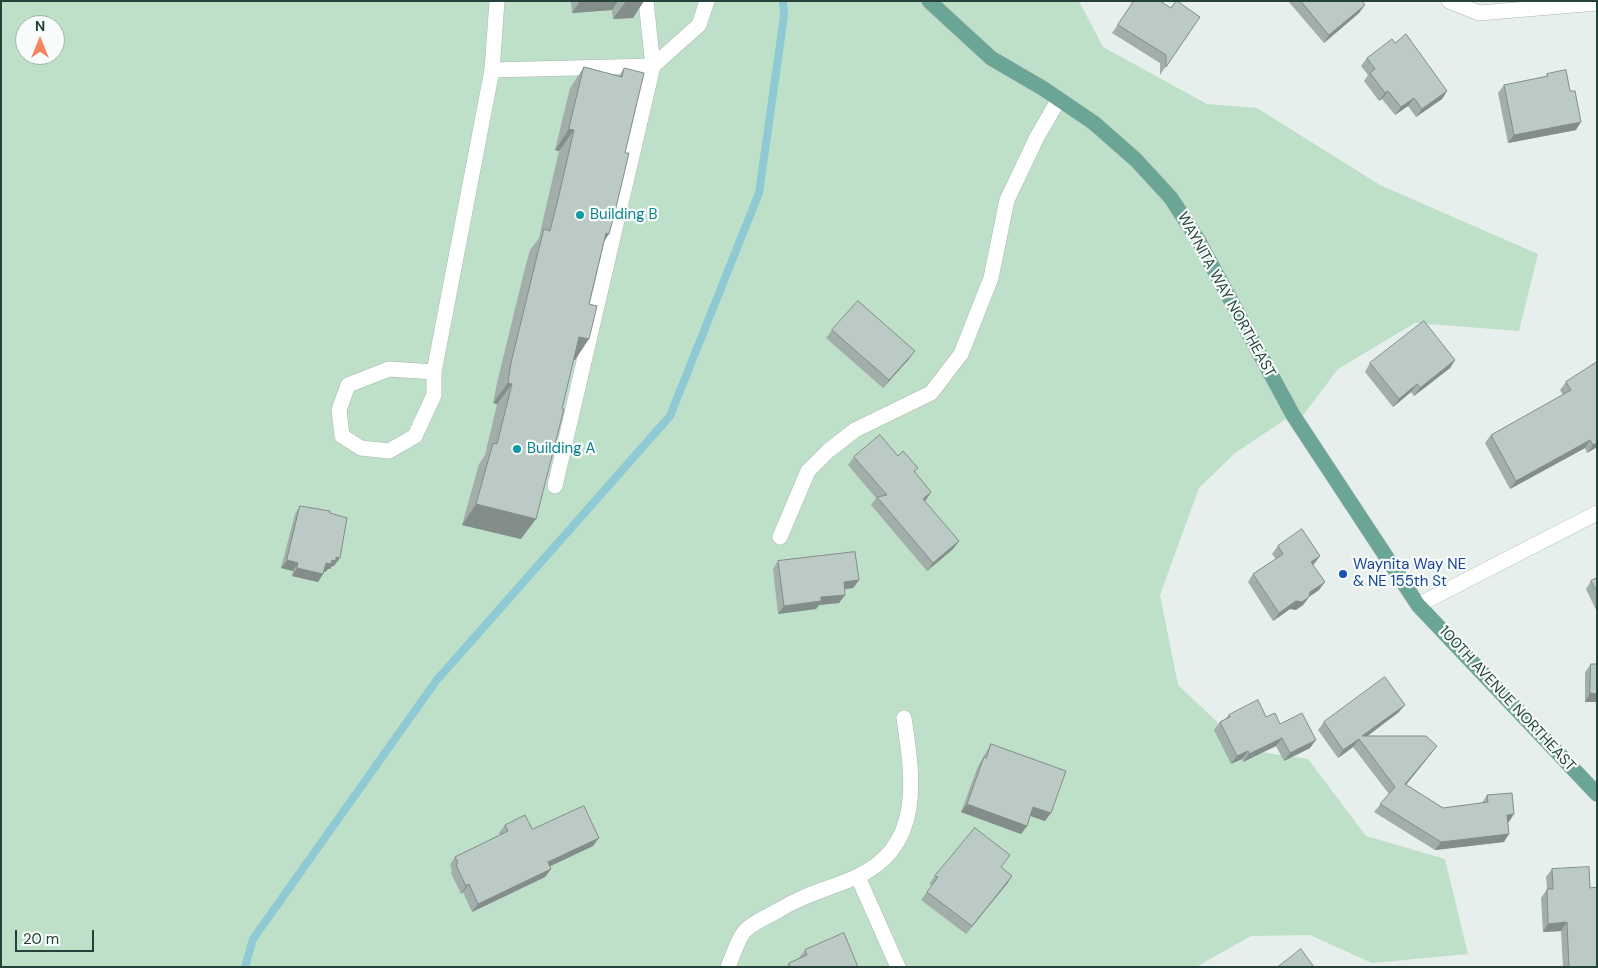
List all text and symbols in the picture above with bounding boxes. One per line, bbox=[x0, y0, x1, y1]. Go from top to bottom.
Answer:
north arrow bbox=[15, 15, 65, 65]
text: N bbox=[35, 17, 45, 35]
place label: Building B bbox=[590, 206, 658, 224]
marker: Building B bbox=[574, 209, 586, 221]
street label: WAYNITA WAY NORTHEAST bbox=[1173, 209, 1279, 381]
place label: Building A bbox=[527, 440, 596, 458]
marker: Building A bbox=[511, 443, 523, 455]
place label: Waynita Way NE & NE 155th St bbox=[1353, 556, 1466, 591]
marker: Waynita Way NE & NE 155th St bbox=[1337, 568, 1349, 580]
street label: 100TH AVENUE NORTHEAST bbox=[1435, 623, 1579, 775]
scale bar bbox=[18, 920, 96, 952]
text: 20 m bbox=[23, 929, 59, 949]

